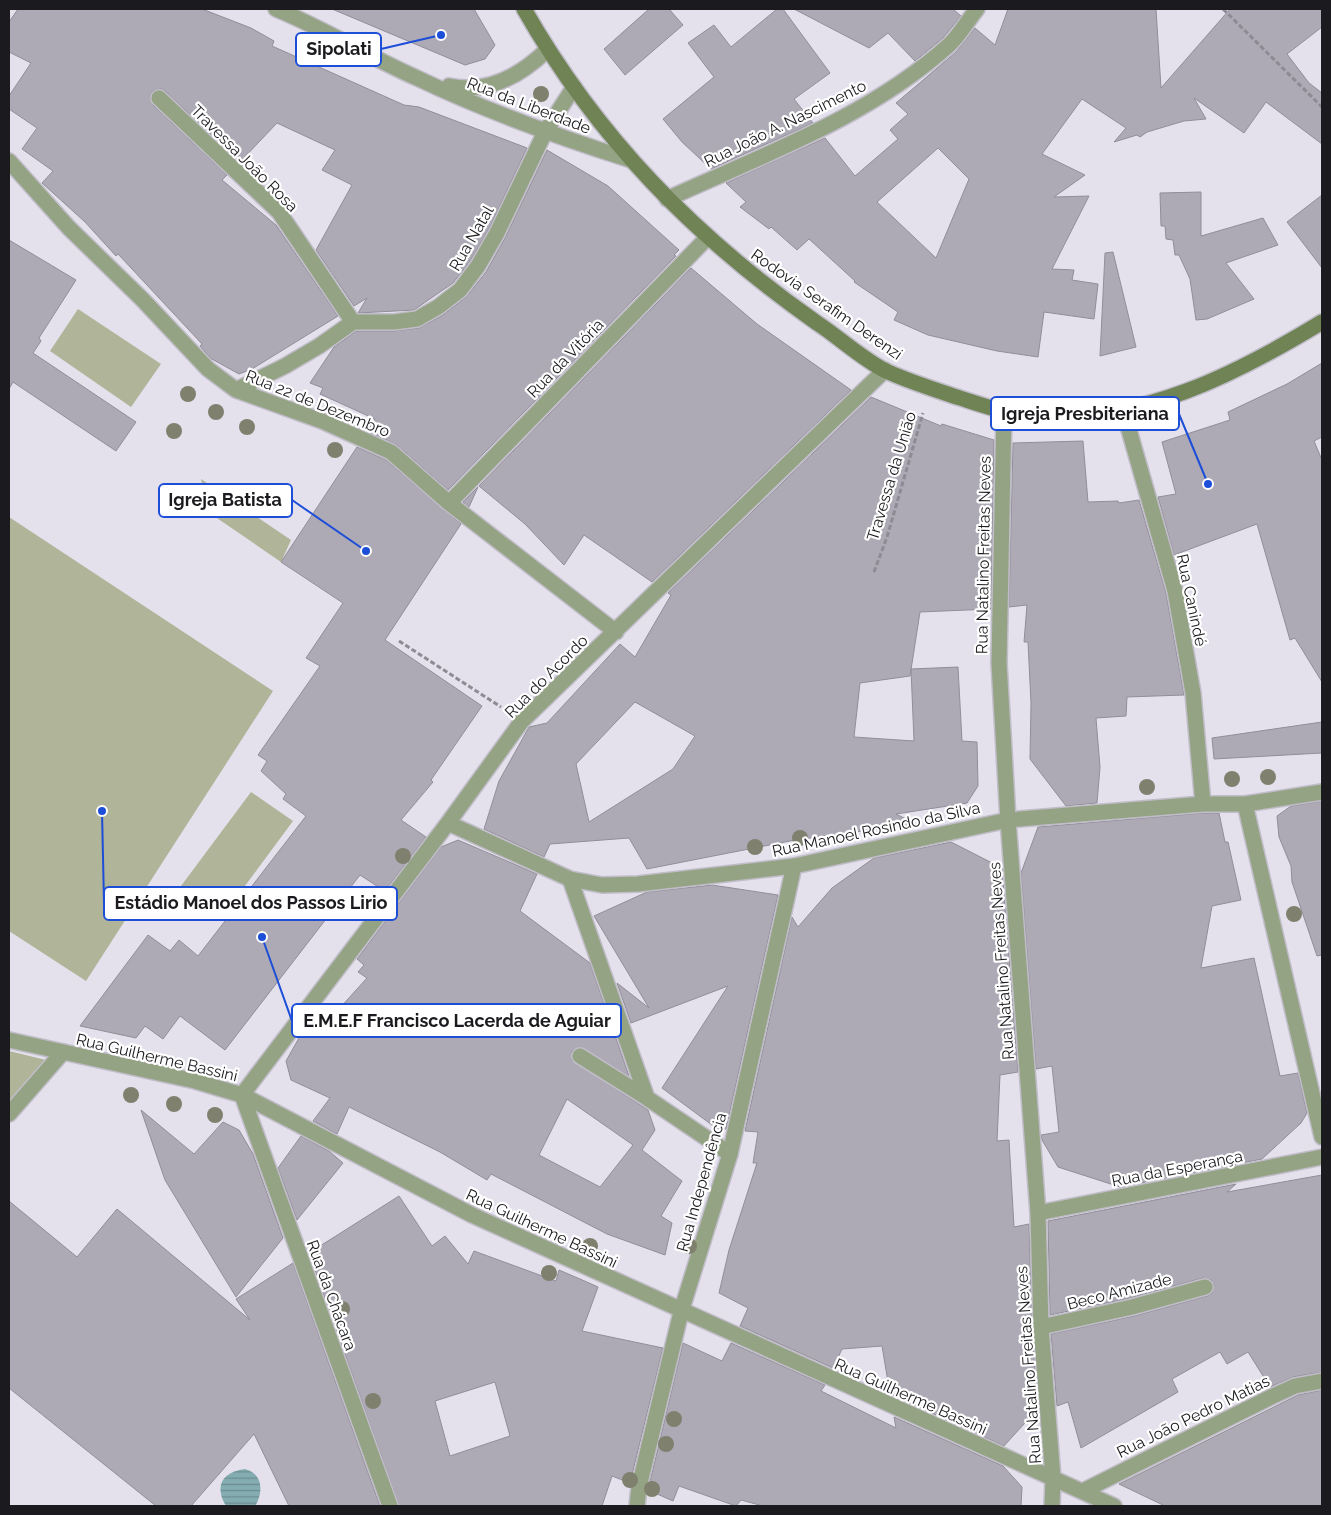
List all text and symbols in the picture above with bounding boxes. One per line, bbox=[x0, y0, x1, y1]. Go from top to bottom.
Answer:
callout: Sipolati bbox=[296, 33, 381, 66]
text: Sipolati bbox=[306, 38, 372, 59]
street label: Rua da Liberdade bbox=[464, 73, 593, 138]
street label: Rua João A. Nascimento bbox=[701, 76, 869, 171]
street label: Travessa João Rosa bbox=[187, 101, 302, 216]
street label: Rua Natal bbox=[445, 202, 498, 274]
street label: Rodovia Serafim Derenzi bbox=[747, 245, 906, 364]
street label: Rua da Vitória bbox=[523, 315, 608, 402]
street label: Rua 22 de Dezembro bbox=[243, 366, 393, 441]
callout: Igreja Presbiteriana bbox=[991, 397, 1179, 430]
text: Igreja Presbiteriana bbox=[1001, 403, 1169, 424]
street label: Travessa da União bbox=[863, 409, 920, 543]
street label: Rua Natalino Freitas Neves bbox=[972, 456, 995, 654]
callout: Igreja Batista bbox=[159, 484, 292, 517]
text: Igreja Batista bbox=[168, 489, 282, 510]
street label: Rua Canindé bbox=[1172, 552, 1211, 648]
street label: Rua do Acordo bbox=[501, 631, 592, 722]
street label: Rua Manoel Rosindo da Silva bbox=[770, 798, 982, 861]
street label: Rua Natalino Freitas Neves bbox=[985, 861, 1018, 1060]
callout: Estádio Manoel dos Passos Lirio bbox=[104, 887, 397, 920]
text: Estádio Manoel dos Passos Lirio bbox=[115, 892, 387, 913]
callout: E.M.E.F Francisco Lacerda de Aguiar bbox=[292, 1004, 621, 1037]
text: E.M.E.F Francisco Lacerda de Aguiar bbox=[303, 1010, 611, 1031]
street label: Rua Guilherme Bassini bbox=[74, 1030, 239, 1085]
street label: Rua Independência bbox=[673, 1111, 730, 1254]
street label: Rua da Esperança bbox=[1110, 1146, 1244, 1191]
street label: Rua Guilherme Bassini bbox=[463, 1185, 621, 1272]
street label: Rua da Chácara bbox=[303, 1237, 360, 1353]
street label: Rua Natalino Freitas Neves bbox=[1012, 1265, 1045, 1464]
street label: Beco Amizade bbox=[1065, 1269, 1173, 1314]
street label: Rua Guilherme Bassini bbox=[832, 1354, 990, 1439]
street label: Rua João Pedro Matias bbox=[1114, 1371, 1273, 1462]

